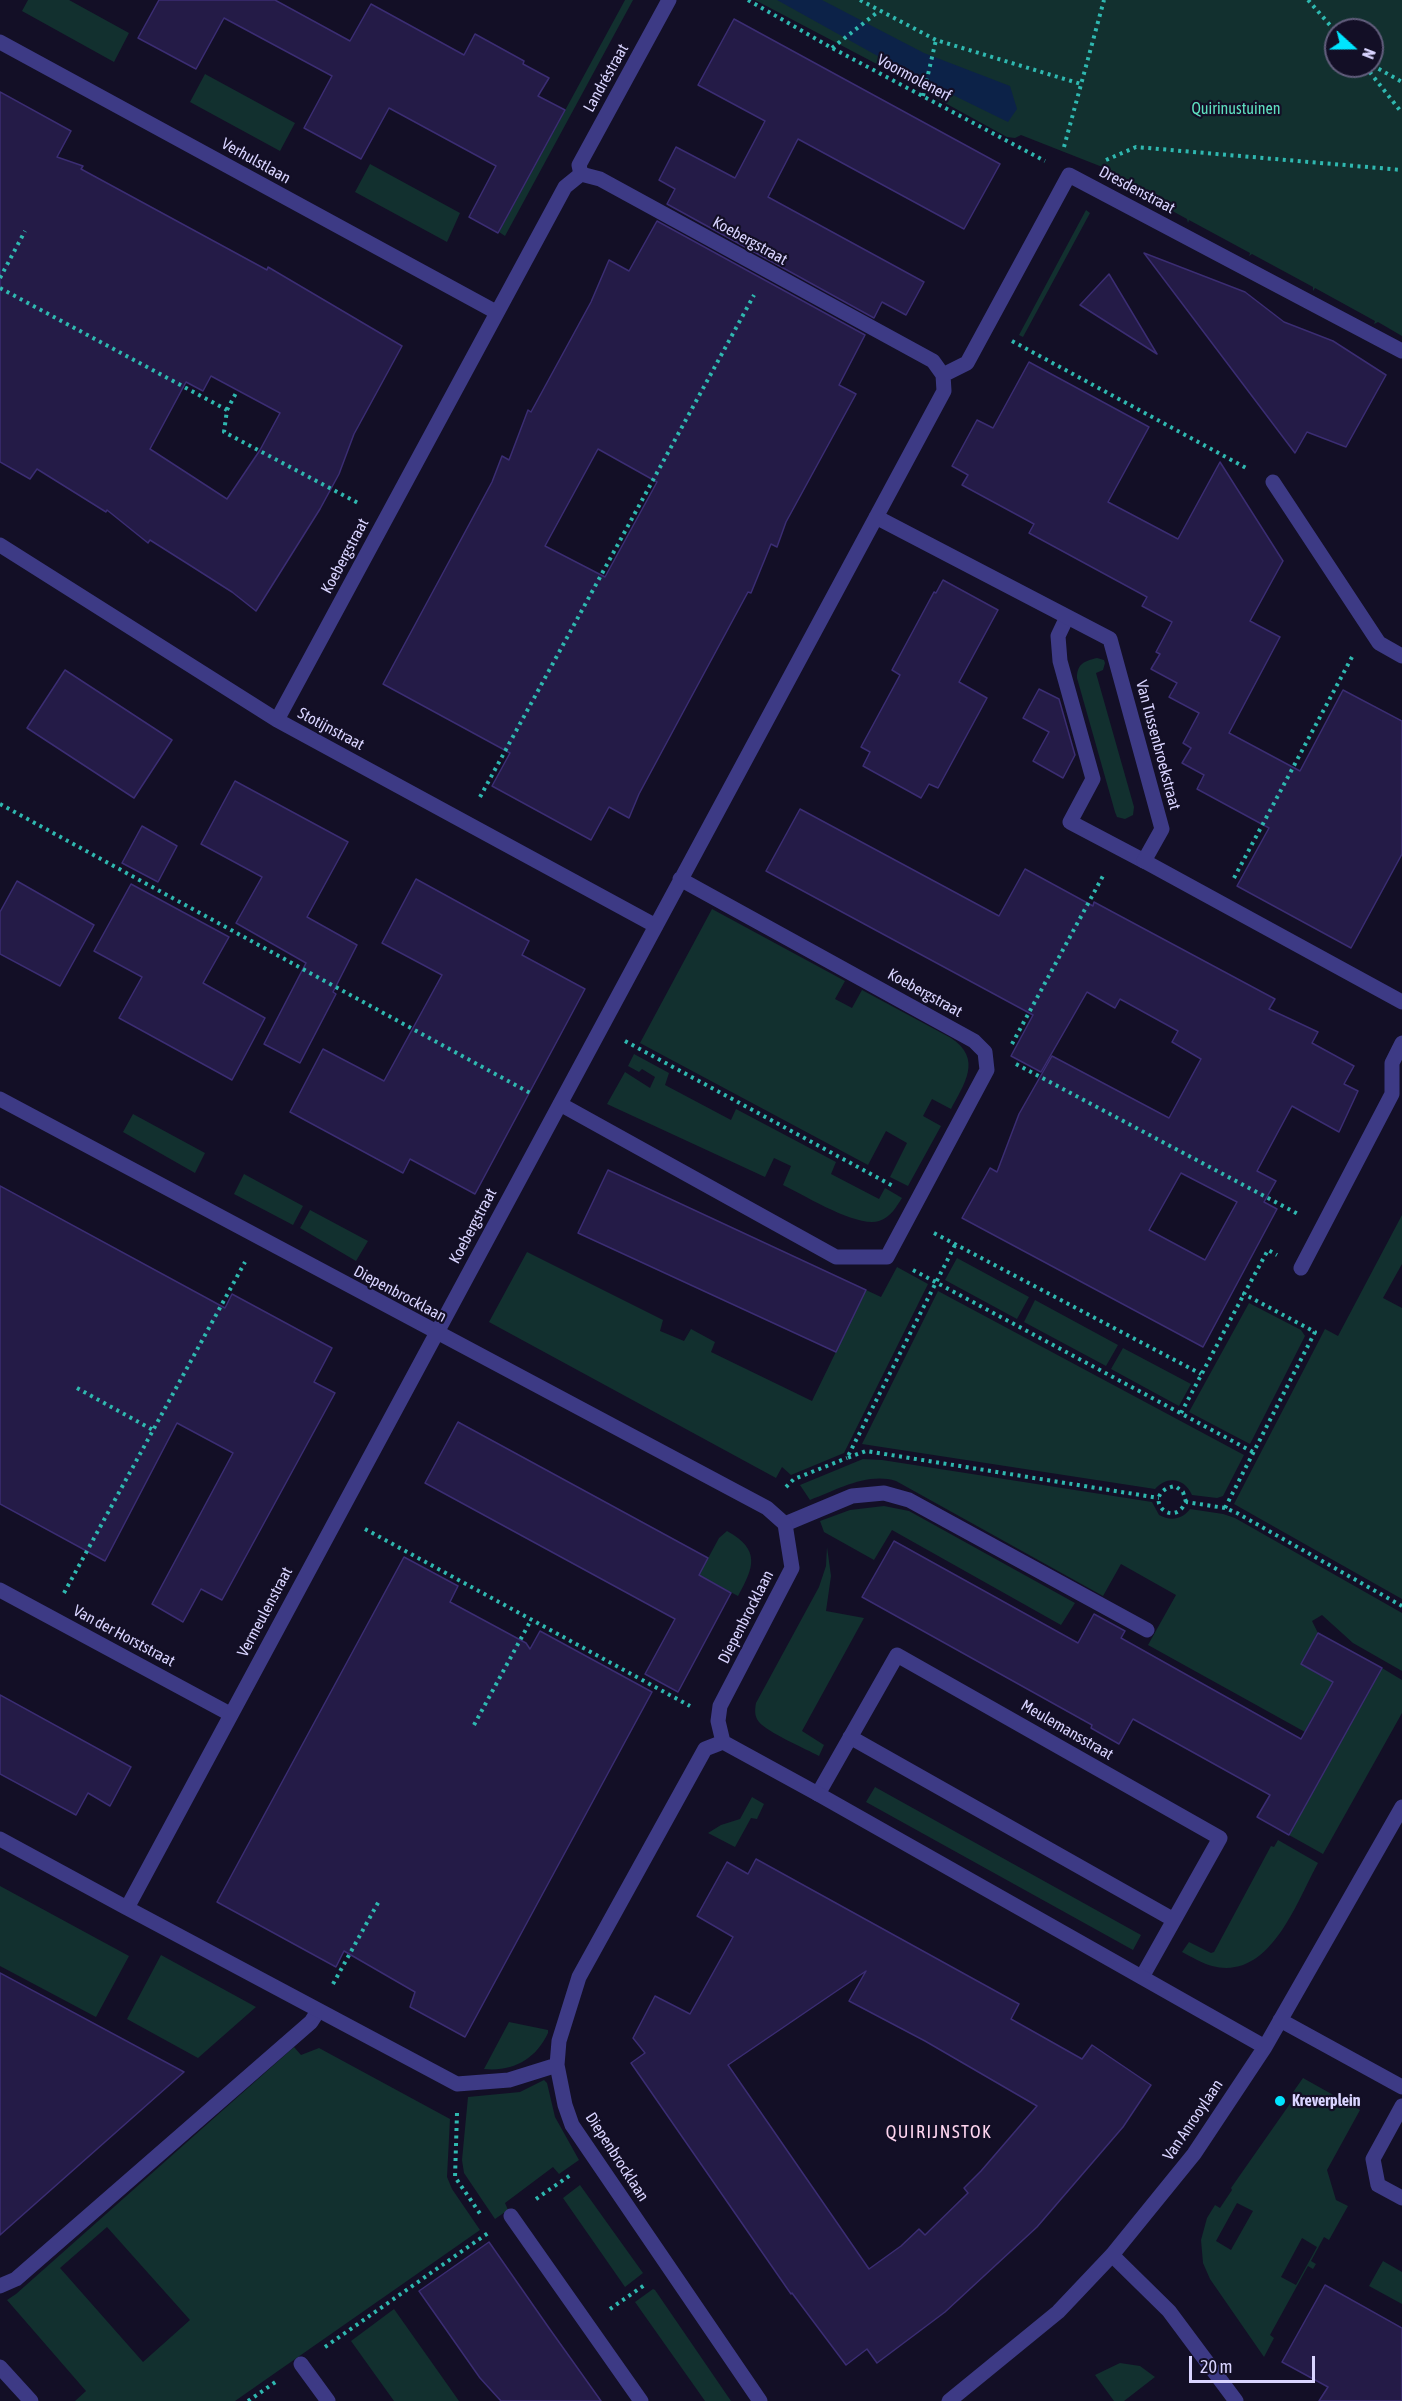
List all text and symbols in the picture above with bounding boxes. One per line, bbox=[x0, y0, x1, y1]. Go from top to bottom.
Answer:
north arrow bbox=[1324, 18, 1384, 78]
street label: Landréstraat bbox=[579, 41, 633, 115]
text: N bbox=[1359, 46, 1379, 61]
street label: Voormolenerf bbox=[874, 50, 954, 106]
park label: Quirinustuinen bbox=[1191, 99, 1281, 119]
street label: Verhulstlaan bbox=[218, 134, 294, 188]
street label: Dresdenstraat bbox=[1096, 162, 1178, 218]
street label: Koebergstraat bbox=[709, 213, 791, 269]
street label: Koebergstraat bbox=[317, 515, 373, 597]
street label: Van Tussenbroekstraat bbox=[1131, 678, 1185, 812]
street label: Stotijnstraat bbox=[294, 703, 368, 755]
street label: Koebergstraat bbox=[884, 965, 966, 1021]
street label: Koebergstraat bbox=[445, 1185, 501, 1267]
street label: Diepenbrocklaan bbox=[350, 1262, 450, 1326]
street label: Vermeulenstraat bbox=[233, 1564, 297, 1660]
street label: Diepenbrocklaan bbox=[714, 1567, 778, 1667]
street label: Van der Horststraat bbox=[70, 1601, 178, 1671]
street label: Meulemansstraat bbox=[1017, 1696, 1117, 1764]
street label: Van Anrooylaan bbox=[1159, 2076, 1227, 2164]
place label: Kreverplein bbox=[1292, 2091, 1360, 2111]
marker: Kreverplein bbox=[1273, 2094, 1287, 2108]
street label: Diepenbrocklaan bbox=[581, 2109, 653, 2205]
district label: QUIRIJNSTOK bbox=[886, 2121, 992, 2143]
scale bar bbox=[1192, 2344, 1318, 2382]
text: 20 m bbox=[1200, 2356, 1232, 2377]

